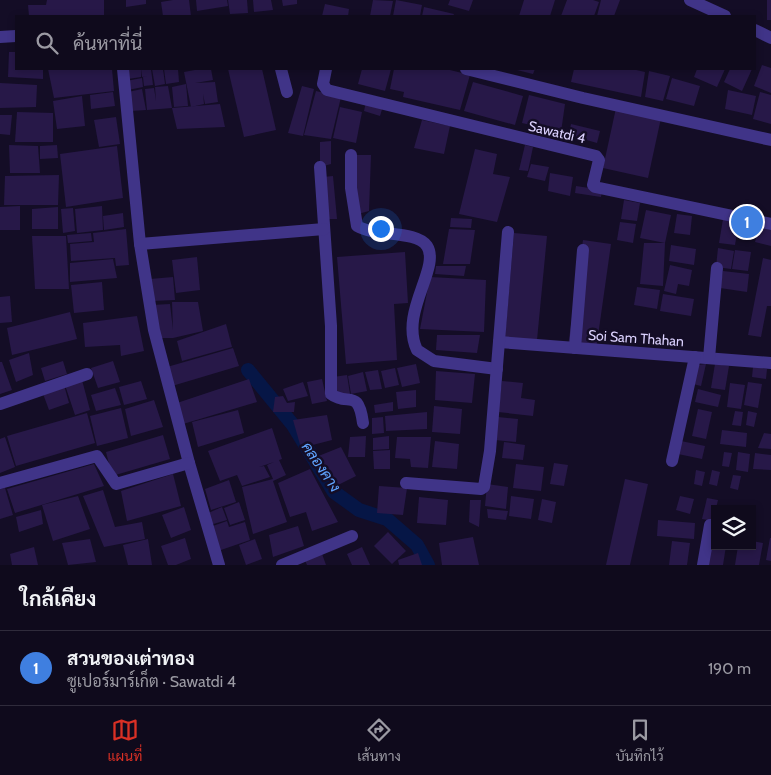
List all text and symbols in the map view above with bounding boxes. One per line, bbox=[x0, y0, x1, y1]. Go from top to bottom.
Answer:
search box bbox=[15, 15, 756, 70]
icon: search bbox=[33, 29, 61, 57]
text: ค้นหาที่นี่ bbox=[73, 32, 142, 55]
street label: Sawatdi 4 bbox=[527, 117, 587, 147]
pin: 1 bbox=[731, 203, 763, 241]
your location bbox=[368, 216, 394, 242]
street label: Soi Sam Thahan bbox=[587, 326, 685, 350]
water label: คลองคาง bbox=[298, 439, 344, 496]
map controls bbox=[711, 505, 756, 550]
button: layers bbox=[711, 505, 756, 550]
text: ใกล้เคียง bbox=[20, 586, 96, 611]
text: สวนของเต่าทอง bbox=[67, 647, 195, 670]
text: 1 bbox=[33, 659, 39, 678]
text: 190 m bbox=[708, 659, 751, 678]
text: ซูเปอร์มาร์เก็ต · Sawatdi 4 bbox=[67, 672, 236, 691]
tab: แผนที่ bbox=[107, 716, 142, 765]
tab: เส้นทาง bbox=[357, 716, 401, 765]
tab: บันทึกไว้ bbox=[616, 716, 664, 765]

